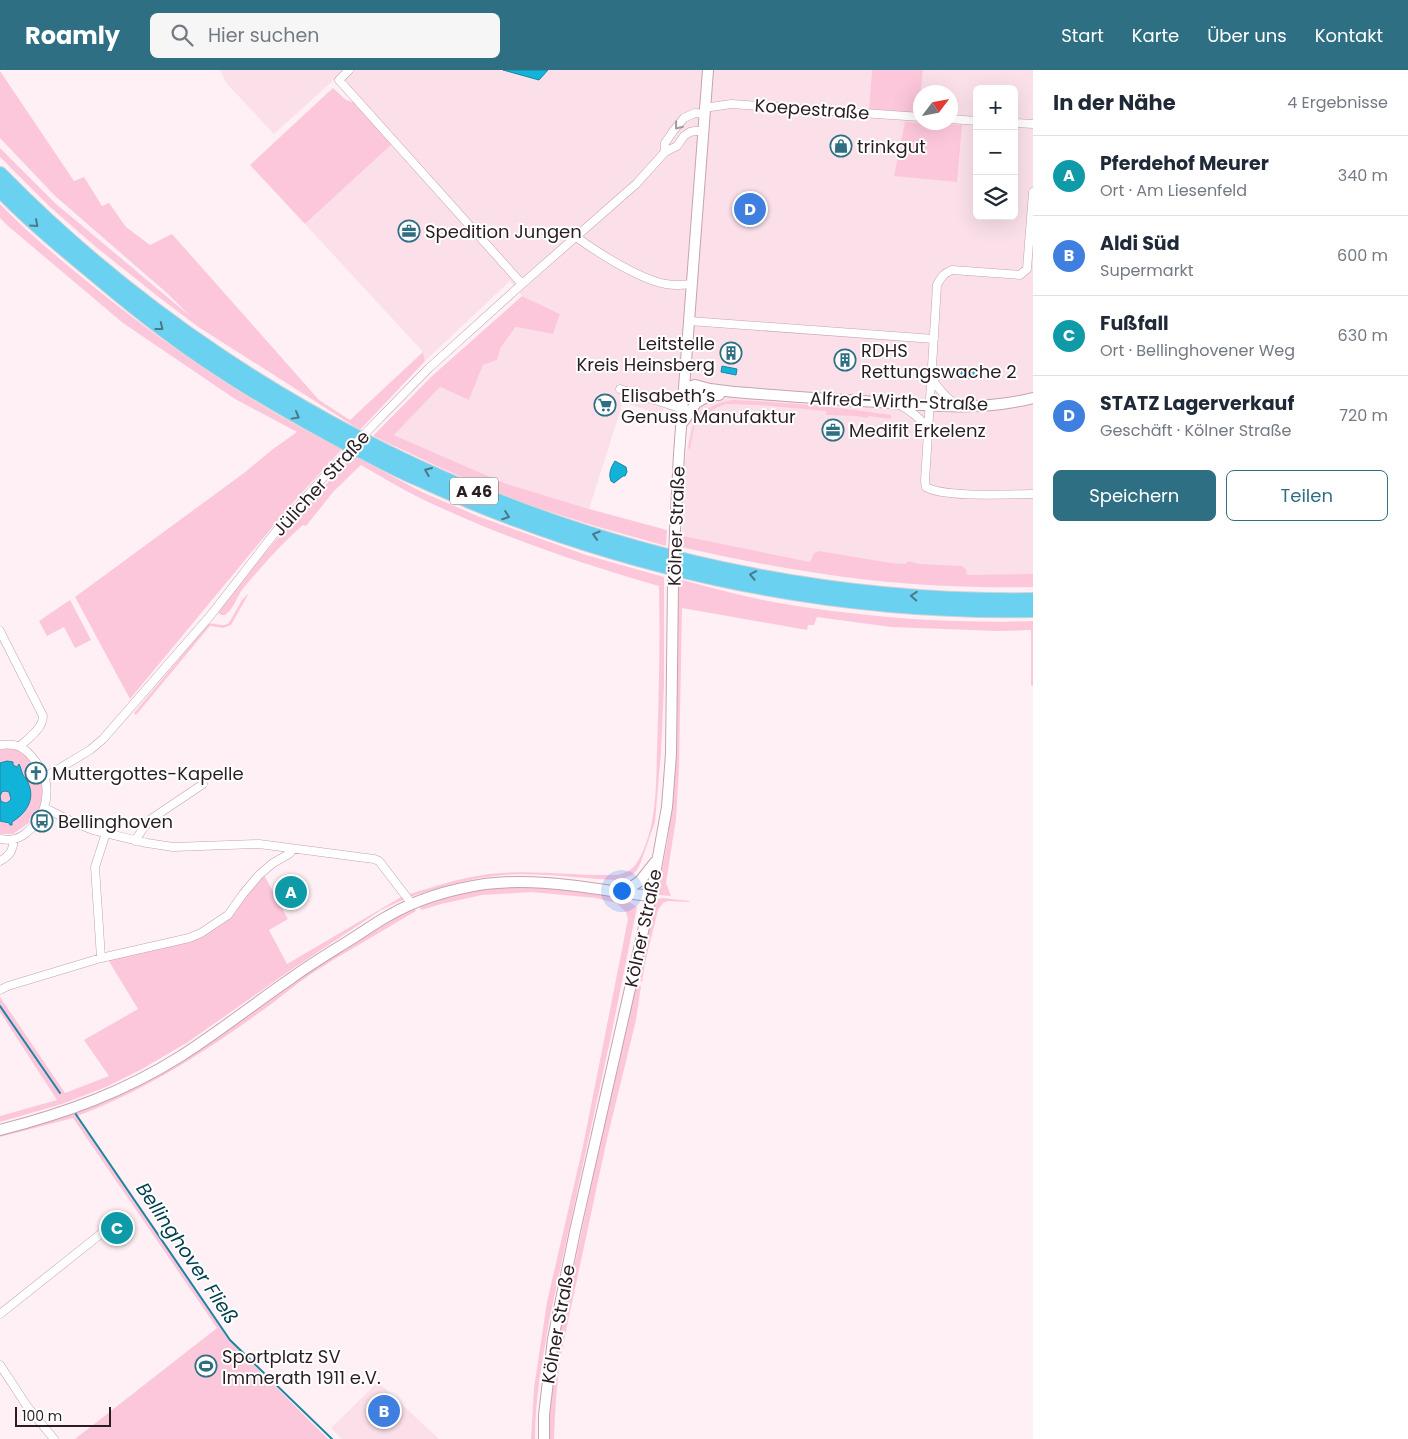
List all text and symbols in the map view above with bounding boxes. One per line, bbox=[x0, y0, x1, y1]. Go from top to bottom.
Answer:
search box bbox=[150, 13, 500, 58]
text: Roamly bbox=[25, 19, 120, 52]
icon: search bbox=[168, 21, 196, 49]
text: Hier suchen bbox=[208, 22, 319, 49]
text: Start bbox=[1061, 23, 1104, 48]
text: Karte bbox=[1132, 23, 1179, 48]
text: Über uns bbox=[1207, 23, 1287, 48]
text: Kontakt bbox=[1315, 23, 1383, 48]
north arrow bbox=[913, 85, 958, 130]
map controls bbox=[973, 85, 1018, 220]
button: + bbox=[973, 85, 1018, 130]
text: In der Nähe bbox=[1053, 88, 1176, 117]
text: 4 Ergebnisse bbox=[1287, 91, 1388, 114]
street label: Koepestraße bbox=[754, 93, 870, 125]
one-way arrow bbox=[675, 120, 683, 129]
button: − bbox=[973, 130, 1018, 175]
shop icon: trinkgut bbox=[829, 134, 853, 158]
place label: trinkgut bbox=[857, 134, 926, 159]
text: Pferdehof Meurer bbox=[1100, 150, 1269, 177]
text: A bbox=[1063, 164, 1075, 187]
text: 340 m bbox=[1338, 164, 1388, 187]
button: layers bbox=[973, 175, 1018, 220]
text: Ort · Am Liesenfeld bbox=[1100, 179, 1247, 202]
pin: D bbox=[734, 190, 766, 228]
one-way arrow bbox=[30, 218, 39, 227]
office icon: Spedition Jungen bbox=[397, 219, 421, 243]
place label: Spedition Jungen bbox=[425, 219, 582, 244]
text: Aldi Süd bbox=[1100, 230, 1180, 257]
text: B bbox=[1064, 244, 1074, 267]
text: 600 m bbox=[1337, 244, 1388, 267]
text: Supermarkt bbox=[1100, 259, 1194, 282]
text: Fußfall bbox=[1100, 310, 1169, 337]
one-way arrow bbox=[155, 322, 164, 331]
text: C bbox=[1063, 324, 1075, 347]
text: 630 m bbox=[1338, 324, 1388, 347]
place label: Leitstelle Kreis Heinsberg bbox=[577, 331, 715, 377]
place label: RDHS Rettungswache 2 bbox=[861, 338, 1017, 384]
text: Ort · Bellinghovener Weg bbox=[1100, 339, 1295, 362]
building icon: Leitstelle Kreis Heinsberg bbox=[719, 341, 743, 365]
building icon: RDHS Rettungswache 2 bbox=[833, 348, 857, 372]
place label: Elisabeth’s Genuss Manufaktur bbox=[621, 383, 796, 429]
street label: Alfred-Wirth-Straße bbox=[809, 385, 989, 417]
text: STATZ Lagerverkauf bbox=[1100, 390, 1294, 417]
supermarket icon: Elisabeth’s Genuss Manufaktur bbox=[593, 393, 617, 417]
text: D bbox=[1063, 404, 1075, 427]
text: 720 m bbox=[1339, 404, 1388, 427]
one-way arrow bbox=[291, 410, 300, 420]
office icon: Medifit Erkelenz bbox=[821, 418, 845, 442]
place label: Medifit Erkelenz bbox=[849, 418, 986, 443]
text: Geschäft · Kölner Straße bbox=[1100, 419, 1292, 442]
street label: Jülicher Straße bbox=[267, 425, 375, 541]
street label: Kölner Straße bbox=[661, 465, 691, 587]
one-way arrow bbox=[424, 467, 433, 478]
button: Speichern bbox=[1053, 470, 1216, 521]
button: Teilen bbox=[1226, 470, 1388, 521]
road number: A 46 bbox=[450, 478, 498, 504]
one-way arrow bbox=[501, 510, 510, 520]
one-way arrow bbox=[592, 531, 600, 541]
one-way arrow bbox=[749, 570, 758, 581]
one-way arrow bbox=[910, 590, 918, 601]
church icon: Muttergottes-Kapelle bbox=[24, 761, 48, 785]
place label: Muttergottes-Kapelle bbox=[52, 761, 244, 786]
bus stop icon: Bellinghoven bbox=[30, 809, 54, 833]
place label: Bellinghoven bbox=[58, 809, 173, 834]
street label: Kölner Straße bbox=[618, 867, 668, 989]
pin: A bbox=[275, 873, 307, 911]
your location bbox=[609, 878, 635, 904]
water label: Bellinghover Fließ bbox=[130, 1177, 244, 1329]
pin: C bbox=[101, 1209, 133, 1247]
street label: Kölner Straße bbox=[535, 1263, 581, 1385]
place label: Sportplatz SV Immerath 1911 e.V. bbox=[222, 1344, 381, 1390]
sports icon: Sportplatz SV Immerath 1911 e.V. bbox=[194, 1354, 218, 1378]
pin: B bbox=[368, 1392, 400, 1430]
scale bar bbox=[15, 1404, 111, 1427]
text: 100 m bbox=[22, 1406, 62, 1426]

